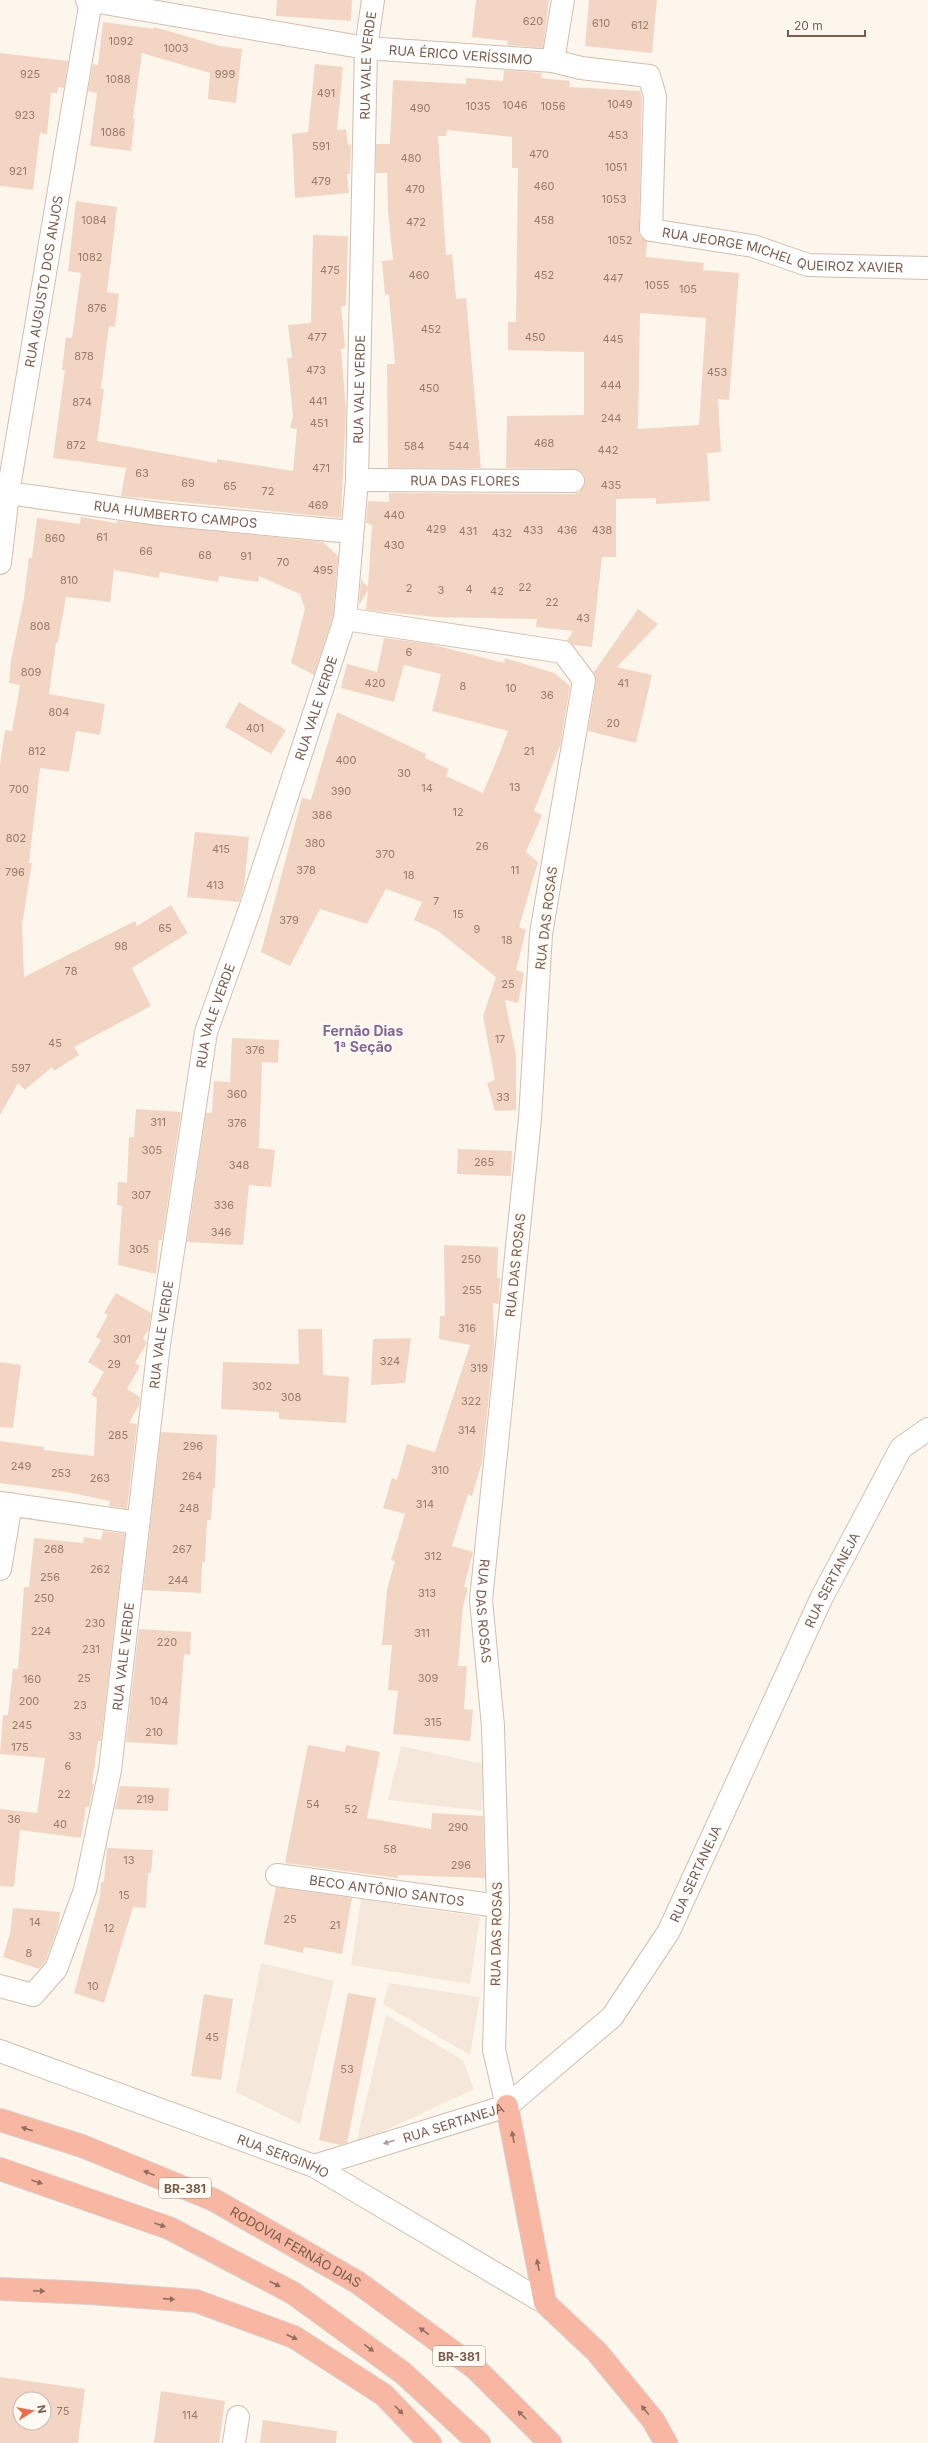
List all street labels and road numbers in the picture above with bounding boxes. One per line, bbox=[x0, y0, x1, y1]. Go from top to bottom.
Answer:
street label: RUA VALE VERDE bbox=[357, 10, 379, 120]
street label: RUA ÉRICO VERÍSSIMO bbox=[388, 42, 533, 68]
street label: RUA AUGUSTO DOS ANJOS bbox=[21, 194, 66, 369]
street label: RUA JEORGE MICHEL QUEIROZ XAVIER bbox=[661, 224, 904, 275]
street label: RUA VALE VERDE bbox=[350, 335, 368, 444]
street label: RUA DAS FLORES bbox=[410, 472, 520, 489]
street label: RUA HUMBERTO CAMPOS bbox=[93, 497, 258, 531]
street label: RUA VALE VERDE bbox=[291, 654, 340, 762]
street label: RUA DAS ROSAS bbox=[532, 865, 560, 971]
street label: RUA VALE VERDE bbox=[193, 961, 238, 1069]
street label: RUA DAS ROSAS bbox=[502, 1212, 528, 1318]
street label: RUA VALE VERDE bbox=[146, 1280, 176, 1389]
street label: RUA SERTANEJA bbox=[801, 1529, 863, 1630]
street label: RUA DAS ROSAS bbox=[473, 1558, 495, 1664]
street label: RUA VALE VERDE bbox=[109, 1601, 137, 1711]
street label: RUA SERTANEJA bbox=[666, 1823, 724, 1925]
street label: BECO ANTÔNIO SANTOS bbox=[308, 1872, 466, 1909]
street label: RUA DAS ROSAS bbox=[487, 1882, 505, 1986]
street label: RUA SERTANEJA bbox=[401, 2099, 506, 2146]
street label: RUA SERGINHO bbox=[235, 2131, 332, 2181]
road number: BR-381 bbox=[159, 2178, 211, 2198]
street label: RODOVIA FERNÃO DIAS bbox=[228, 2203, 364, 2291]
road number: BR-381 bbox=[433, 2346, 485, 2366]

